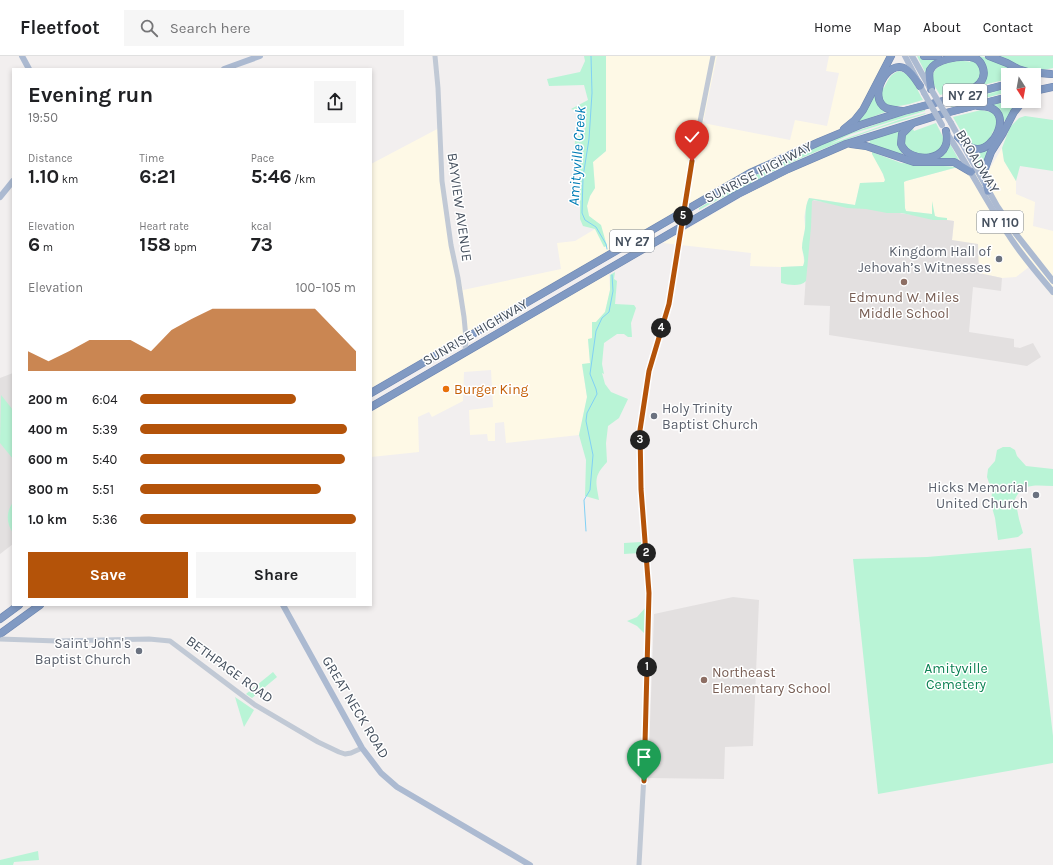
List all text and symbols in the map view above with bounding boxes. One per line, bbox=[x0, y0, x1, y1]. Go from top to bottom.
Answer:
search box bbox=[124, 10, 404, 46]
text: Fleetfoot bbox=[20, 17, 100, 39]
icon: search bbox=[138, 17, 160, 39]
text: Search here bbox=[170, 19, 250, 37]
text: Home bbox=[814, 19, 851, 36]
text: Map bbox=[873, 19, 901, 36]
text: About bbox=[923, 19, 961, 36]
text: Contact bbox=[983, 19, 1033, 36]
north arrow bbox=[1001, 68, 1041, 108]
map controls bbox=[1001, 68, 1041, 108]
button: share bbox=[314, 81, 356, 123]
text: Evening run bbox=[28, 82, 153, 108]
road number: NY 27 bbox=[943, 84, 987, 106]
water label: Amityville Creek bbox=[565, 105, 589, 206]
text: 19:50 bbox=[28, 110, 58, 125]
pin bbox=[675, 120, 709, 161]
icon: check bbox=[681, 126, 703, 148]
street label: BROADWAY bbox=[952, 126, 1003, 196]
street label: SUNRISE HIGHWAY bbox=[702, 138, 815, 207]
text: Distance bbox=[28, 152, 72, 165]
text: Time bbox=[139, 152, 164, 165]
text: Pace bbox=[251, 152, 274, 165]
street label: BAYVIEW AVENUE bbox=[443, 152, 476, 262]
text: 1.10 bbox=[28, 165, 59, 188]
text: 6:21 bbox=[139, 165, 176, 188]
text: 5:46 bbox=[251, 165, 292, 188]
text: km bbox=[59, 173, 78, 186]
text: /km bbox=[292, 173, 316, 186]
pin: 5 bbox=[673, 206, 693, 226]
text: 5 bbox=[680, 209, 686, 222]
road number: NY 110 bbox=[977, 211, 1023, 233]
text: Elevation bbox=[28, 220, 75, 233]
text: Heart rate bbox=[139, 220, 189, 233]
text: kcal bbox=[251, 220, 272, 233]
road number: NY 27 bbox=[610, 230, 654, 252]
text: 6 bbox=[28, 233, 40, 256]
text: 158 bbox=[139, 233, 171, 256]
text: 73 bbox=[251, 233, 273, 256]
text: m bbox=[40, 241, 53, 254]
text: bpm bbox=[171, 241, 197, 254]
place label: Kingdom Hall of Jehovah’s Witnesses bbox=[858, 243, 991, 276]
marker: Kingdom Hall of Jehovah’s Witnesses bbox=[994, 254, 1004, 264]
marker: Edmund W. Miles Middle School bbox=[899, 277, 909, 287]
text: Elevation bbox=[28, 280, 83, 295]
text: 100–105 m bbox=[296, 280, 356, 295]
place label: Edmund W. Miles Middle School bbox=[849, 289, 959, 322]
street label: SUNRISE HIGHWAY bbox=[420, 295, 531, 369]
pin: 4 bbox=[651, 318, 671, 338]
text: 4 bbox=[658, 321, 664, 334]
place label: Burger King bbox=[454, 381, 529, 398]
marker: Burger King bbox=[441, 384, 451, 394]
text: 200 m bbox=[28, 392, 68, 407]
text: 6:04 bbox=[92, 392, 117, 407]
place label: Holy Trinity Baptist Church bbox=[662, 400, 758, 433]
marker: Holy Trinity Baptist Church bbox=[649, 411, 659, 421]
text: 400 m bbox=[28, 422, 68, 437]
text: 5:39 bbox=[92, 422, 118, 437]
pin: 3 bbox=[630, 430, 650, 450]
text: 3 bbox=[637, 433, 643, 446]
text: 600 m bbox=[28, 452, 68, 467]
text: 5:40 bbox=[92, 452, 117, 467]
place label: Hicks Memorial United Church bbox=[928, 479, 1028, 512]
text: 800 m bbox=[28, 482, 68, 497]
text: 5:51 bbox=[92, 482, 114, 497]
marker: Hicks Memorial United Church bbox=[1031, 490, 1041, 500]
text: 1.0 km bbox=[28, 512, 67, 527]
text: 5:36 bbox=[92, 512, 117, 527]
pin: 2 bbox=[636, 543, 656, 563]
text: 2 bbox=[643, 546, 649, 559]
button: Save bbox=[28, 552, 188, 598]
button: Share bbox=[196, 552, 356, 598]
street label: BETHPAGE ROAD bbox=[183, 632, 276, 707]
place label: Saint John's Baptist Church bbox=[35, 635, 131, 668]
marker: Saint John's Baptist Church bbox=[134, 646, 144, 656]
street label: GREAT NECK ROAD bbox=[318, 653, 393, 761]
pin: 1 bbox=[637, 657, 657, 677]
text: 1 bbox=[645, 660, 649, 673]
park label: Amityville Cemetery bbox=[924, 660, 988, 693]
place label: Northeast Elementary School bbox=[712, 664, 831, 697]
marker: Northeast Elementary School bbox=[699, 675, 709, 685]
pin bbox=[627, 740, 661, 781]
icon: arrive bbox=[633, 746, 655, 768]

